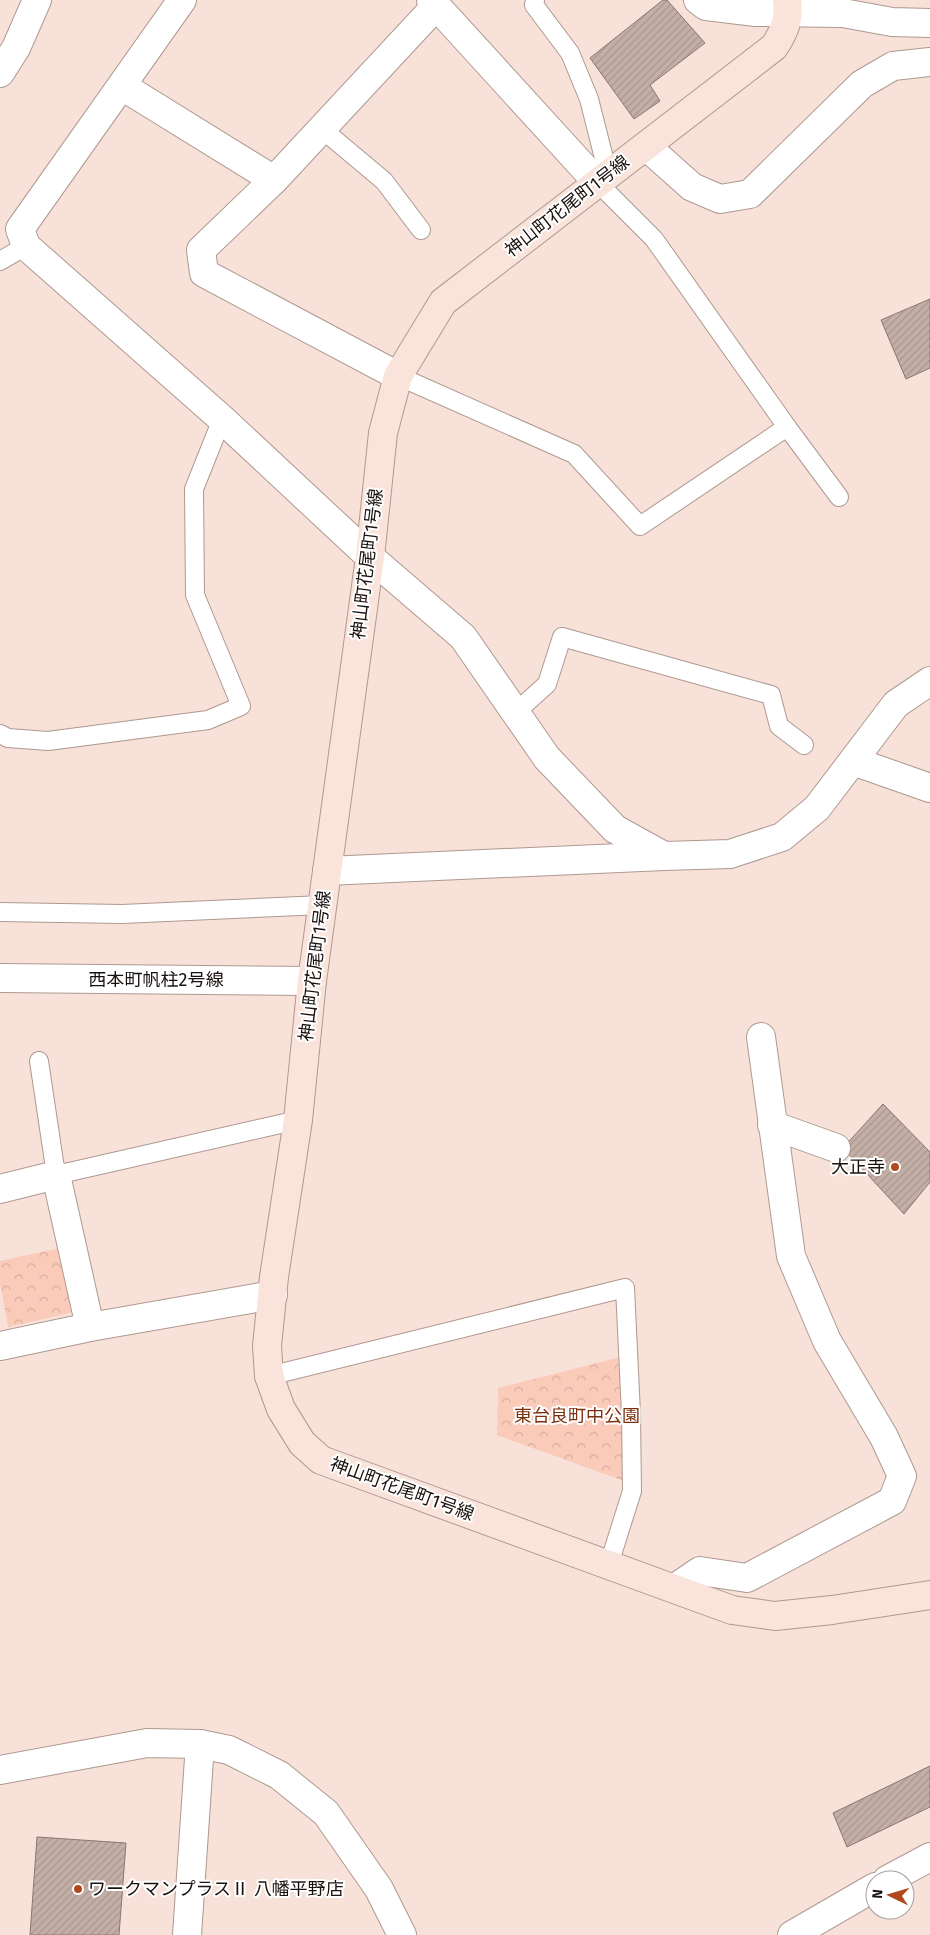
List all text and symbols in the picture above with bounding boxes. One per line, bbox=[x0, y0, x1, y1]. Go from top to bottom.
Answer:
street label: 神山町花尾町1号線 bbox=[500, 151, 634, 261]
street label: 神山町花尾町1号線 bbox=[347, 487, 387, 641]
street label: 神山町花尾町1号線 bbox=[295, 889, 335, 1043]
street label: 西本町帆柱2号線 bbox=[89, 969, 223, 991]
place label: 大正寺 bbox=[831, 1156, 885, 1178]
marker: 大正寺 bbox=[889, 1161, 901, 1173]
park label: 東台良町中公園 bbox=[514, 1405, 640, 1427]
street label: 神山町花尾町1号線 bbox=[327, 1453, 477, 1525]
north arrow bbox=[865, 1870, 915, 1920]
place label: ワークマンプラスⅡ 八幡平野店 bbox=[88, 1878, 344, 1900]
marker: ワークマンプラスⅡ 八幡平野店 bbox=[72, 1883, 84, 1895]
text: N bbox=[869, 1889, 886, 1899]

